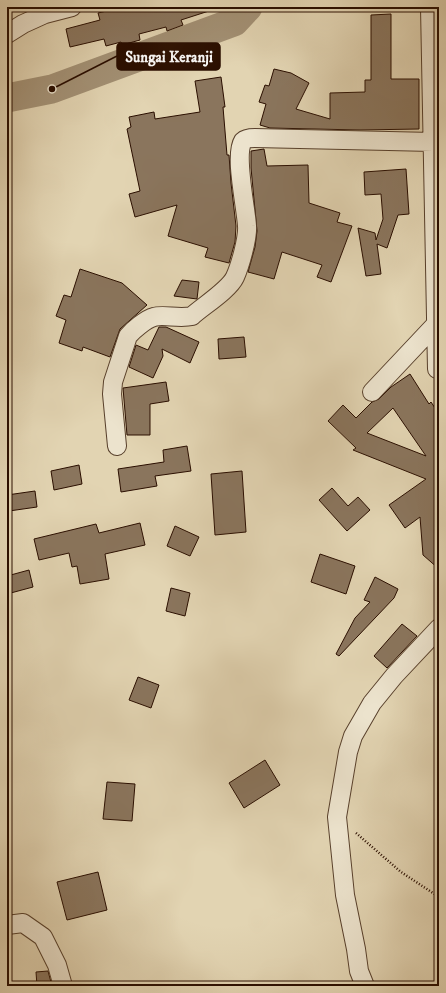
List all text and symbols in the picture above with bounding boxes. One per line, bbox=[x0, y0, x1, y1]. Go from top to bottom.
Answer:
callout: Sungai Keranji bbox=[117, 43, 220, 70]
text: Sungai Keranji bbox=[125, 48, 213, 67]

